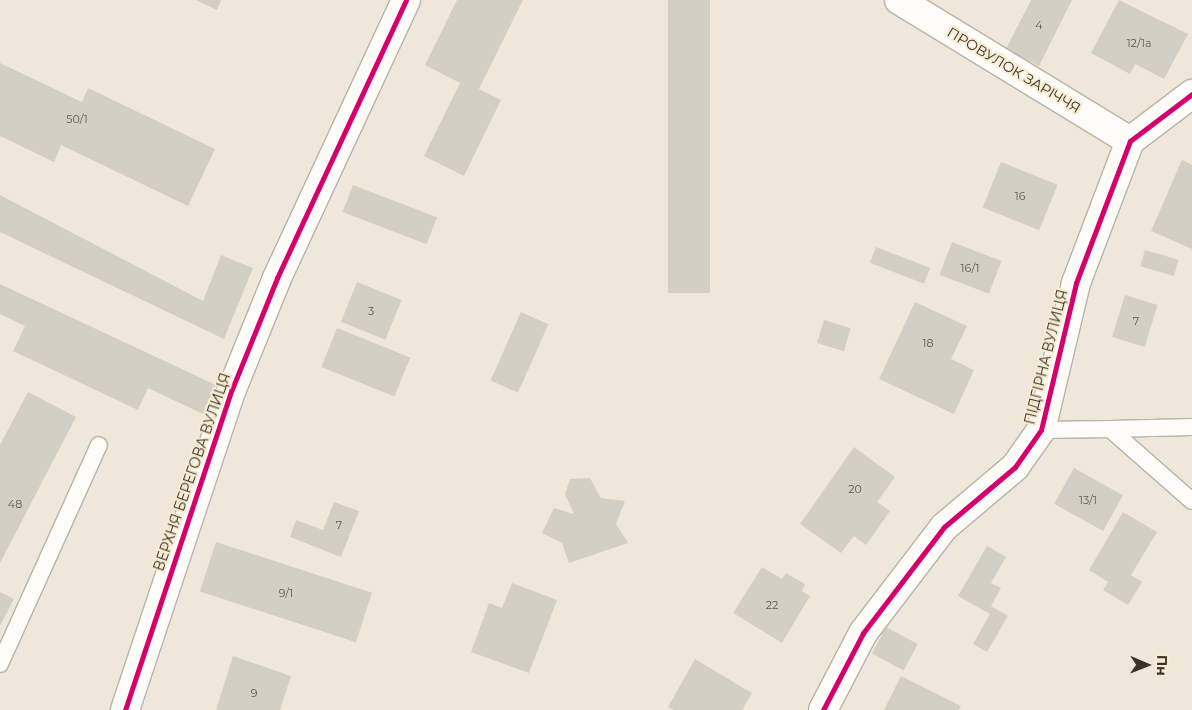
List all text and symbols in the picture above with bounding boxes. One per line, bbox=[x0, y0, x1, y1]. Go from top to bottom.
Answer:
house number: 4 bbox=[1035, 18, 1043, 32]
street label: ПРОВУЛОК ЗАРІЧЧЯ bbox=[944, 24, 1084, 116]
house number: 12/1а bbox=[1127, 36, 1151, 50]
house number: 50/1 bbox=[66, 112, 88, 126]
house number: 16 bbox=[1015, 189, 1025, 203]
house number: 16/1 bbox=[961, 261, 979, 275]
street label: ПІДГІРНА ВУЛИЦЯ bbox=[1021, 288, 1071, 426]
house number: 3 bbox=[368, 304, 374, 318]
house number: 7 bbox=[1133, 314, 1139, 328]
house number: 18 bbox=[923, 336, 933, 350]
street label: ВЕРХНЯ БЕРЕГОВА ВУЛИЦЯ bbox=[150, 371, 234, 573]
house number: 20 bbox=[848, 482, 862, 496]
house number: 13/1 bbox=[1079, 493, 1097, 507]
house number: 48 bbox=[8, 497, 22, 511]
house number: 7 bbox=[336, 518, 342, 532]
house number: 9/1 bbox=[279, 586, 293, 600]
house number: 22 bbox=[766, 598, 778, 612]
north arrow bbox=[1122, 640, 1172, 690]
text: Пн bbox=[1153, 655, 1171, 676]
house number: 9 bbox=[251, 686, 257, 700]

